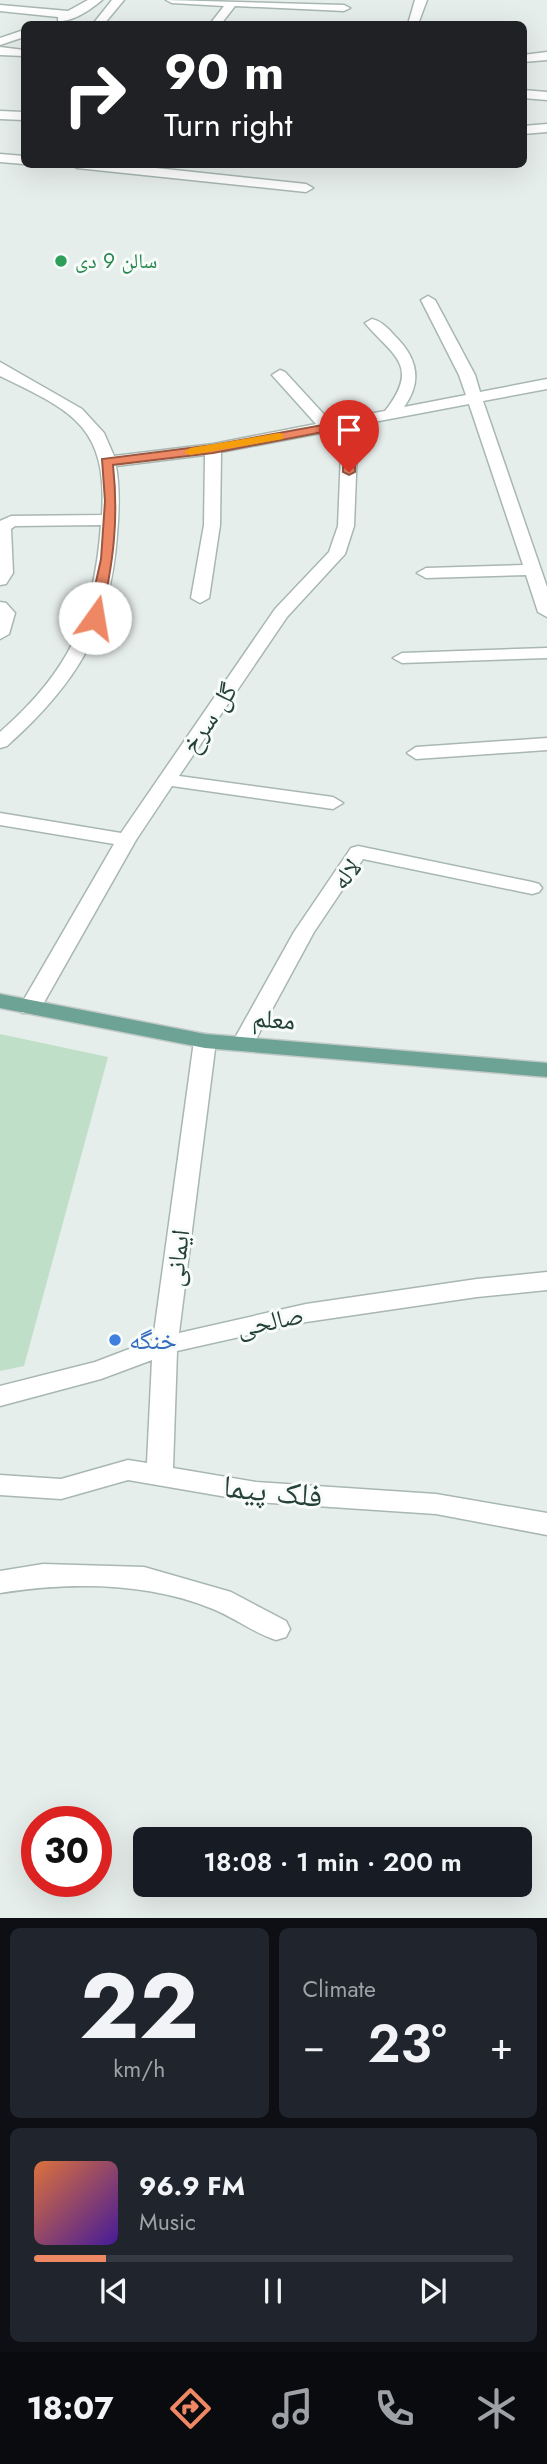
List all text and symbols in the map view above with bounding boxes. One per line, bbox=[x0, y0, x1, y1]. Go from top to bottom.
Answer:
text: 90 m bbox=[164, 37, 284, 107]
icon: right bbox=[49, 49, 140, 140]
text: Turn right bbox=[164, 102, 293, 148]
place label: سالن 9 دی bbox=[75, 246, 157, 276]
marker: سالن 9 دی bbox=[53, 253, 69, 269]
pin bbox=[319, 400, 379, 472]
icon: arrive bbox=[330, 411, 368, 449]
position arrow bbox=[58, 581, 132, 655]
street label: گل سرخ bbox=[171, 675, 247, 761]
street label: لاله bbox=[322, 850, 370, 898]
street label: معلم bbox=[251, 999, 297, 1039]
street label: ایمانی bbox=[155, 1227, 199, 1289]
street label: صالحی bbox=[233, 1295, 307, 1347]
place label: خنگه bbox=[129, 1321, 177, 1359]
marker: خنگه bbox=[107, 1332, 123, 1348]
street label: فلک پیما bbox=[221, 1463, 325, 1519]
speed limit sign: 30 bbox=[21, 1806, 112, 1897]
text: 18:08 · 1 min · 200 m bbox=[203, 1843, 462, 1881]
text: 22 bbox=[80, 1941, 199, 2072]
text: Climate bbox=[303, 1972, 376, 2006]
text: 23° bbox=[368, 2006, 447, 2082]
text: − bbox=[303, 2018, 325, 2073]
text: + bbox=[490, 2018, 513, 2073]
text: km/h bbox=[113, 2052, 165, 2086]
text: 96.9 FM bbox=[139, 2167, 245, 2205]
text: Music bbox=[139, 2205, 196, 2239]
icon: previous bbox=[95, 2272, 133, 2310]
icon: pause bbox=[254, 2272, 292, 2310]
icon: next bbox=[414, 2272, 452, 2310]
icon: directions bbox=[166, 2384, 215, 2433]
icon: music bbox=[268, 2384, 317, 2433]
icon: phone bbox=[370, 2384, 419, 2433]
icon: climate bbox=[472, 2384, 521, 2433]
text: 18:07 bbox=[26, 2385, 114, 2431]

